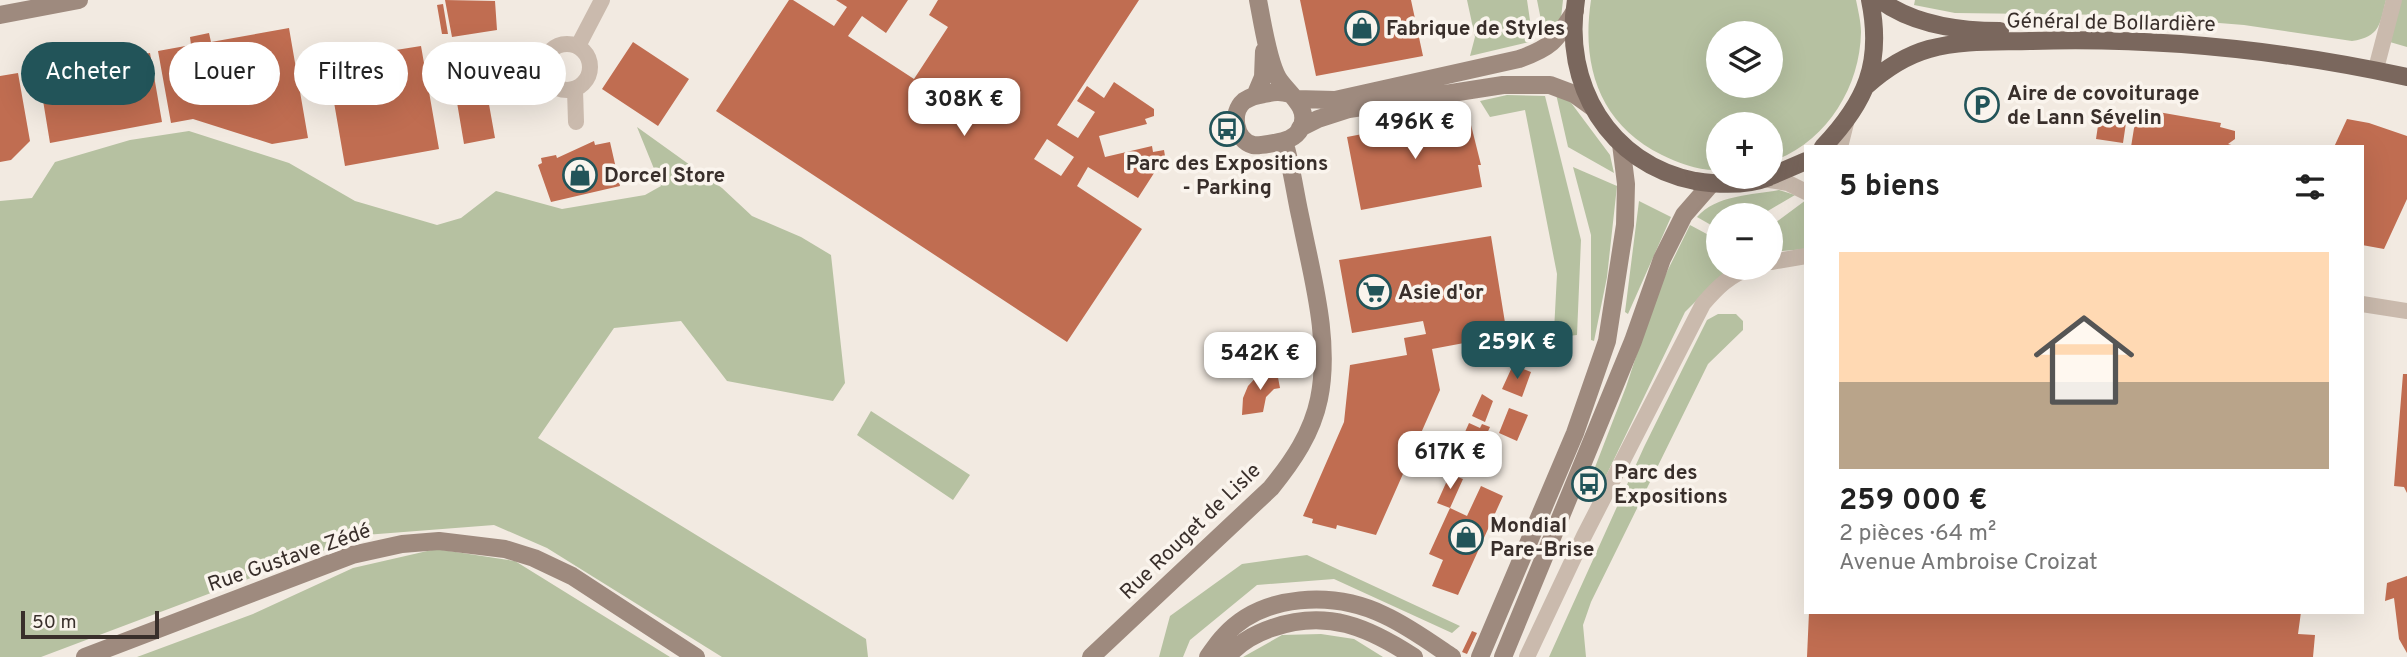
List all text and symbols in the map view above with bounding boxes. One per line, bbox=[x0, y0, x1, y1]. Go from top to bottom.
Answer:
street label: Général de Bollardière bbox=[2006, 8, 2216, 39]
shop icon: Fabrique de Styles bbox=[1343, 9, 1381, 47]
place label: Fabrique de Styles bbox=[1386, 16, 1565, 43]
map controls bbox=[1706, 21, 1783, 280]
button: layers bbox=[1706, 21, 1783, 98]
chip: Acheter bbox=[21, 42, 155, 105]
chip: Louer bbox=[169, 42, 280, 105]
chip: Filtres bbox=[294, 42, 408, 105]
chip: Nouveau bbox=[422, 42, 566, 105]
pin: 308K € bbox=[907, 78, 1021, 138]
place label: Aire de covoiturage de Lann Sévelin bbox=[2007, 81, 2199, 132]
text: 308K € bbox=[924, 86, 1004, 115]
parking icon: Aire de covoiturage de Lann Sévelin bbox=[1963, 86, 2001, 124]
pin: 496K € bbox=[1358, 102, 1472, 161]
text: 496K € bbox=[1375, 109, 1455, 138]
bus stop icon: Parc des Expositions - Parking bbox=[1208, 110, 1246, 148]
button: + bbox=[1706, 112, 1783, 189]
place label: Parc des Expositions - Parking bbox=[1126, 151, 1328, 202]
shop icon: Dorcel Store bbox=[561, 156, 599, 194]
place label: Dorcel Store bbox=[604, 163, 725, 190]
icon: filters bbox=[2291, 168, 2329, 206]
text: 5 biens bbox=[1839, 169, 1940, 206]
button: − bbox=[1706, 203, 1783, 280]
supermarket icon: Asie d'or bbox=[1355, 273, 1393, 311]
place label: Asie d'or bbox=[1398, 280, 1484, 307]
icon: home bbox=[2021, 297, 2147, 423]
pin: 259K € bbox=[1460, 322, 1574, 381]
text: 259K € bbox=[1478, 329, 1556, 358]
pin: 542K € bbox=[1203, 332, 1317, 392]
text: 542K € bbox=[1220, 340, 1300, 369]
pin: 617K € bbox=[1393, 432, 1507, 491]
text: 617K € bbox=[1414, 439, 1486, 468]
street label: Rue Rouget de Lisle bbox=[1115, 458, 1267, 606]
place label: Parc des Expositions bbox=[1614, 460, 1728, 511]
bus stop icon: Parc des Expositions bbox=[1570, 465, 1608, 503]
text: 259 000 € bbox=[1839, 483, 1988, 520]
place label: Mondial Pare-Brise bbox=[1490, 513, 1594, 564]
street label: Rue Gustave Zédé bbox=[204, 518, 375, 599]
shop icon: Mondial Pare-Brise bbox=[1447, 518, 1485, 556]
text: 2 pièces · 64 m² bbox=[1839, 520, 1996, 549]
text: Avenue Ambroise Croizat bbox=[1839, 549, 2098, 578]
scale bar bbox=[21, 608, 159, 640]
text: 50 m bbox=[32, 611, 77, 635]

